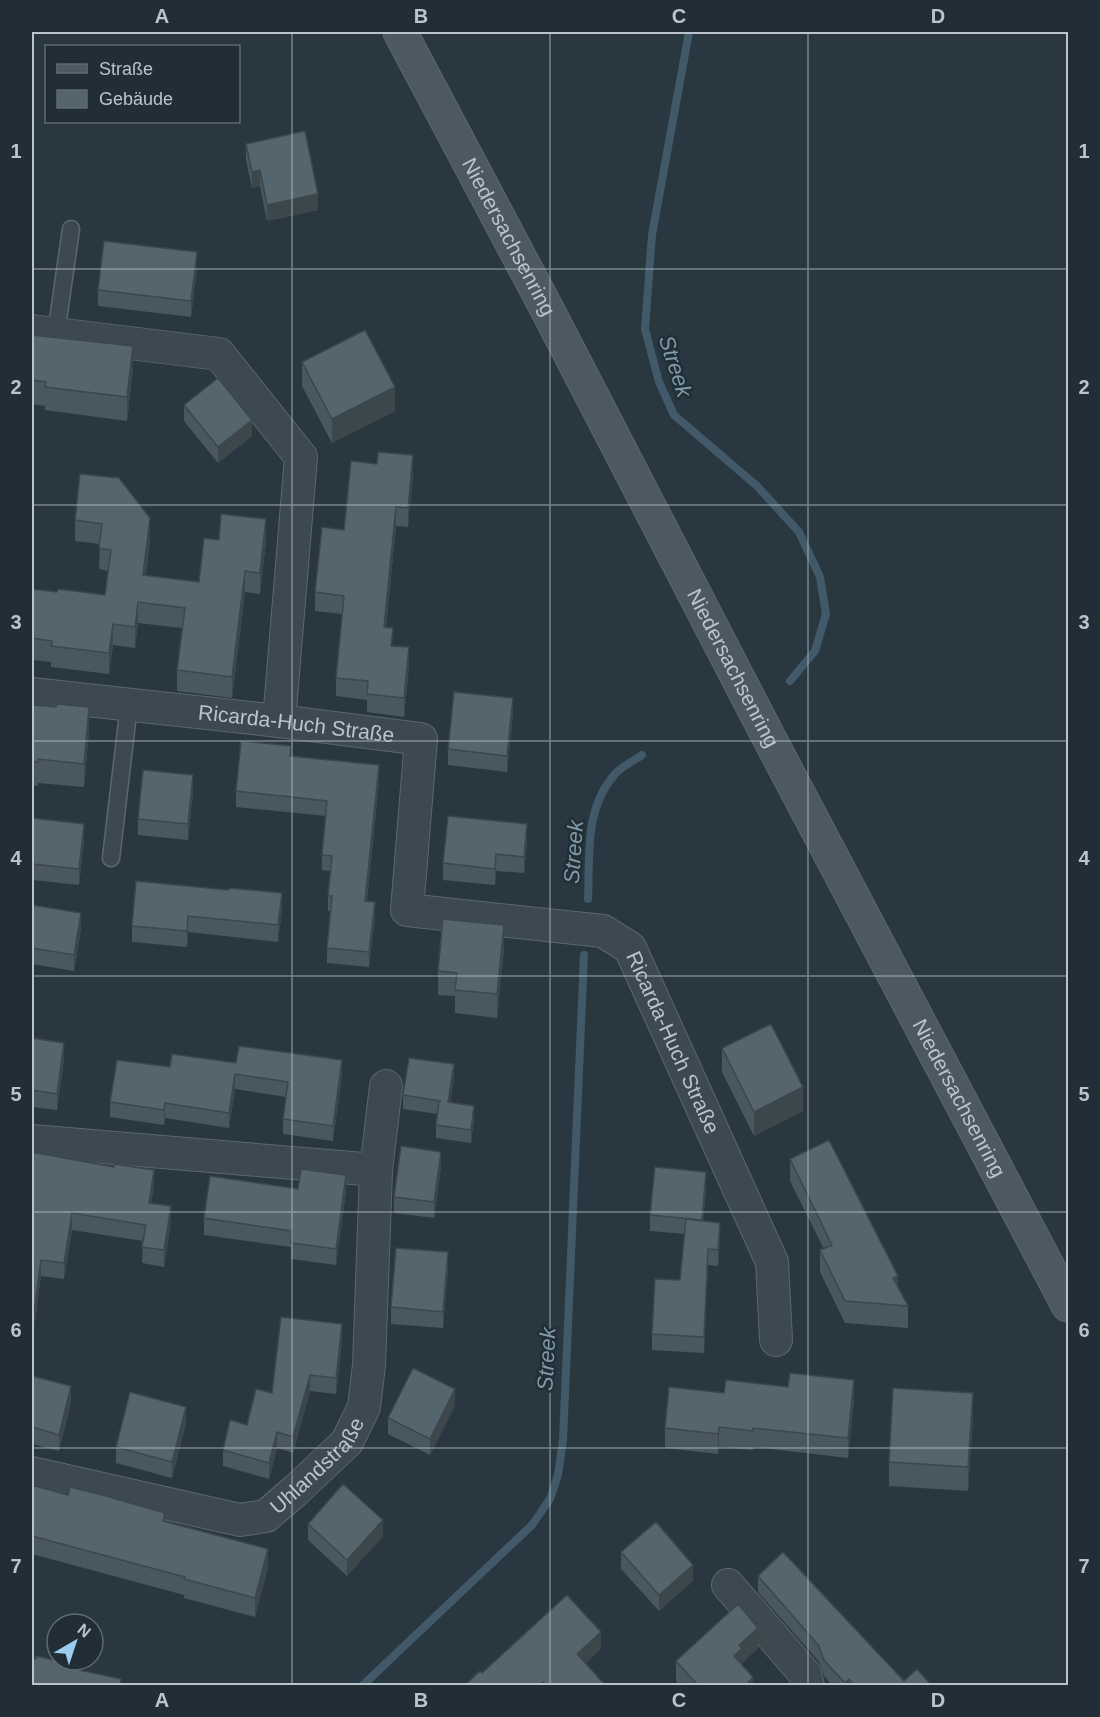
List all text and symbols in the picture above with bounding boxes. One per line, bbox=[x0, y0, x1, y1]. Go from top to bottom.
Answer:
text: A bbox=[155, 5, 169, 27]
text: B bbox=[414, 5, 428, 27]
text: C bbox=[672, 5, 686, 27]
text: D bbox=[931, 5, 945, 27]
legend bbox=[45, 45, 240, 123]
text: Straße bbox=[99, 59, 153, 79]
text: Gebäude bbox=[99, 89, 173, 109]
text: 1 bbox=[10, 140, 22, 162]
text: 1 bbox=[1078, 140, 1090, 162]
street label: Niedersachsenring bbox=[458, 154, 560, 320]
water label: Streek bbox=[654, 332, 698, 401]
text: 2 bbox=[10, 376, 22, 398]
text: 2 bbox=[1078, 376, 1090, 398]
street label: Niedersachsenring bbox=[683, 585, 784, 751]
text: 3 bbox=[10, 611, 22, 633]
text: 3 bbox=[1078, 611, 1090, 633]
street label: Ricarda-Huch Straße bbox=[197, 700, 396, 747]
water label: Streek bbox=[559, 818, 588, 885]
text: 4 bbox=[10, 847, 22, 869]
text: 4 bbox=[1078, 847, 1090, 869]
street label: Ricarda-Huch Straße bbox=[622, 948, 724, 1137]
street label: Niedersachsenring bbox=[908, 1015, 1011, 1181]
text: 5 bbox=[10, 1083, 22, 1105]
text: 5 bbox=[1078, 1083, 1090, 1105]
text: 6 bbox=[10, 1319, 22, 1341]
text: 6 bbox=[1078, 1319, 1090, 1341]
water label: Streek bbox=[532, 1326, 561, 1391]
street label: Uhlandstraße bbox=[265, 1414, 368, 1518]
text: 7 bbox=[10, 1555, 22, 1577]
text: 7 bbox=[1078, 1555, 1090, 1577]
north arrow bbox=[45, 1612, 105, 1672]
text: N bbox=[74, 1620, 94, 1641]
text: A bbox=[155, 1689, 169, 1711]
text: B bbox=[414, 1689, 428, 1711]
text: C bbox=[672, 1689, 686, 1711]
text: D bbox=[931, 1689, 945, 1711]

